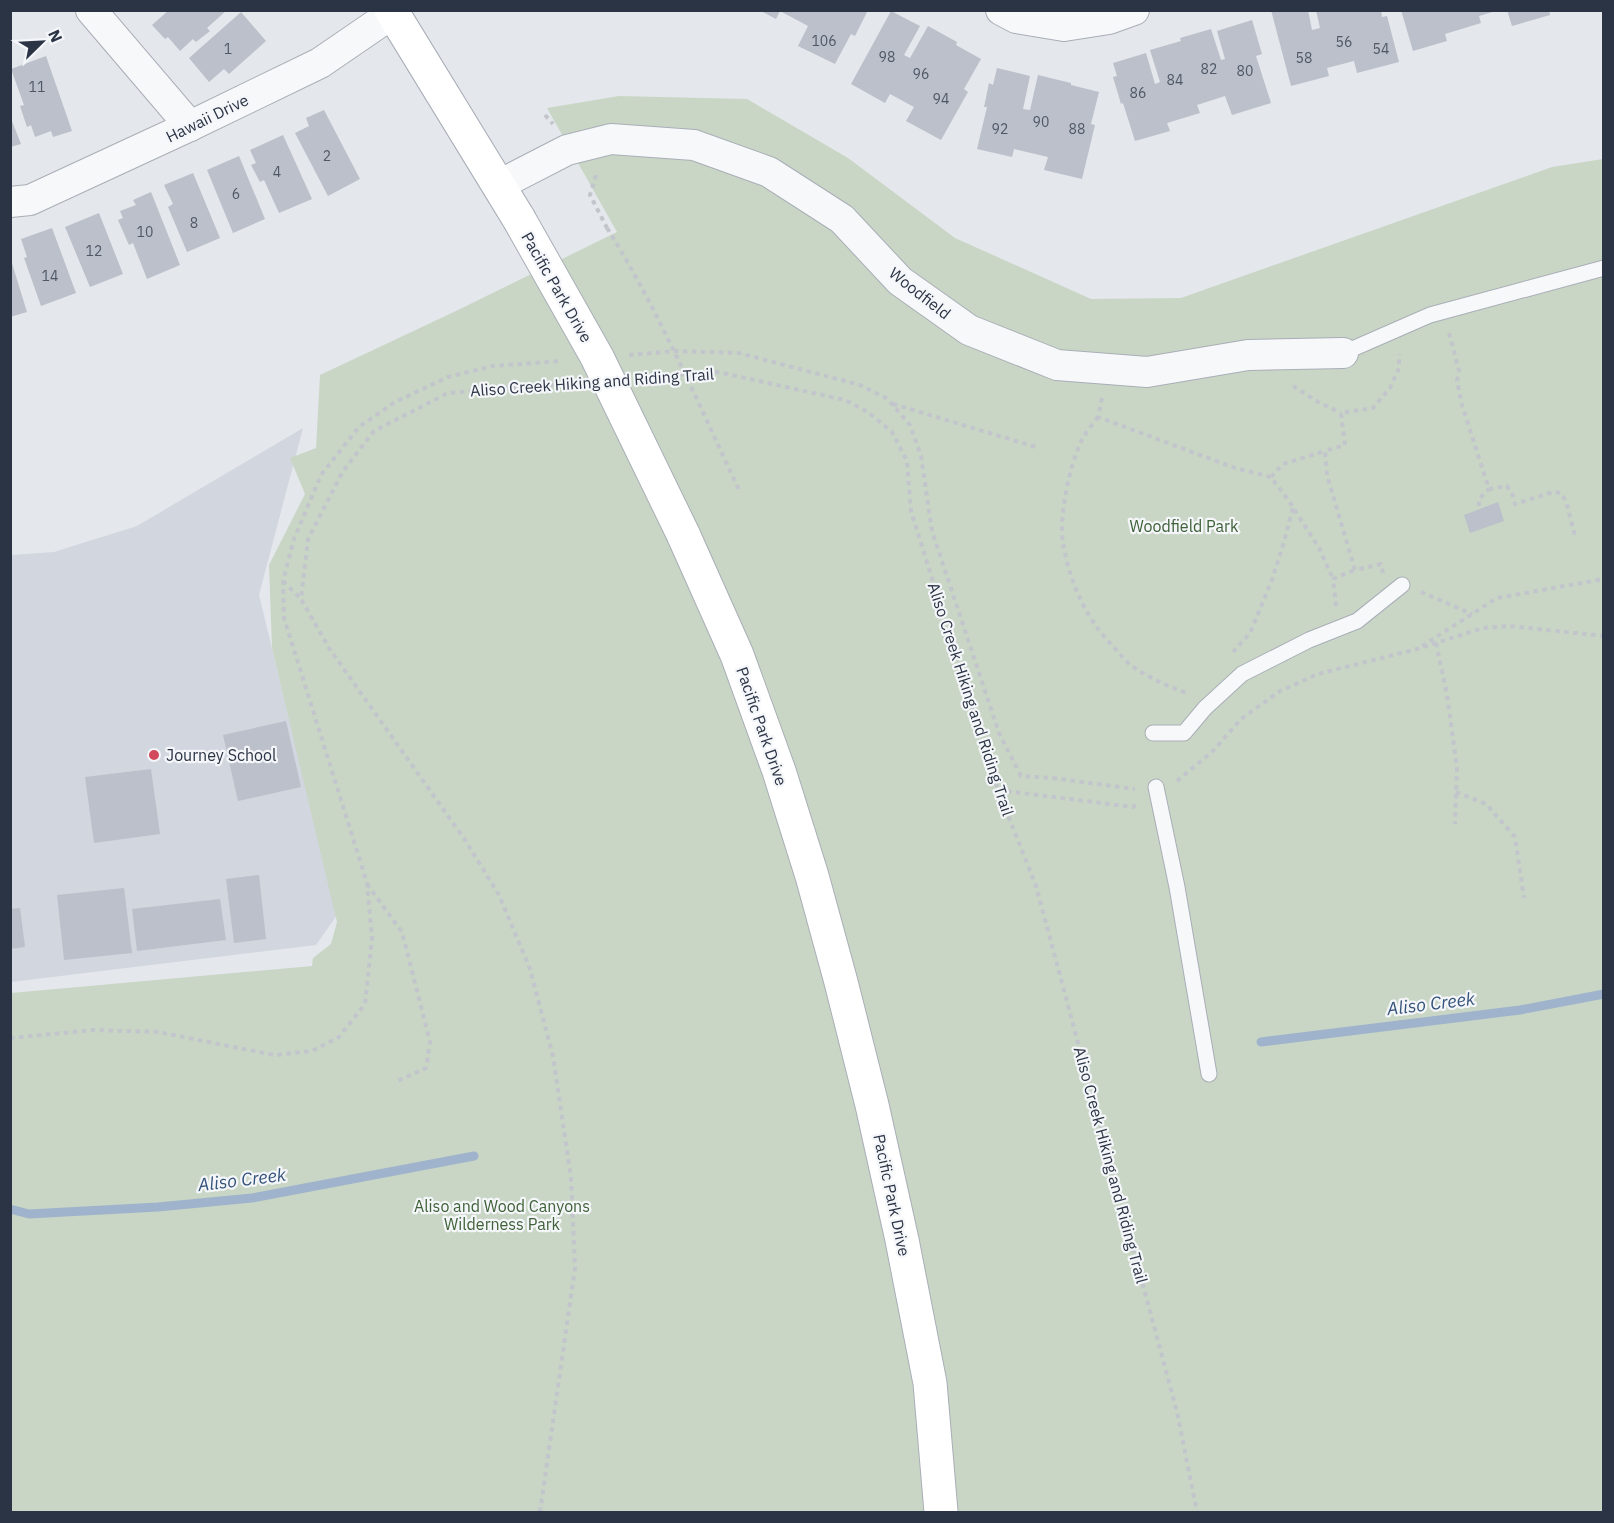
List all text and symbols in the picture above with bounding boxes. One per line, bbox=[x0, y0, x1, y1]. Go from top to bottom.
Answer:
north arrow bbox=[12, 12, 72, 72]
text: N bbox=[44, 27, 67, 45]
house number: 106 bbox=[811, 32, 837, 50]
house number: 56 bbox=[1336, 33, 1352, 51]
house number: 1 bbox=[224, 40, 232, 58]
house number: 54 bbox=[1373, 40, 1389, 58]
house number: 98 bbox=[879, 48, 895, 66]
house number: 58 bbox=[1296, 49, 1312, 67]
house number: 82 bbox=[1201, 60, 1217, 78]
house number: 80 bbox=[1237, 62, 1253, 80]
house number: 96 bbox=[913, 65, 929, 83]
house number: 84 bbox=[1167, 71, 1183, 89]
house number: 11 bbox=[29, 78, 45, 96]
house number: 86 bbox=[1130, 84, 1146, 102]
street label: Hawaii Drive bbox=[162, 89, 252, 147]
house number: 94 bbox=[933, 90, 949, 108]
house number: 90 bbox=[1033, 113, 1049, 131]
house number: 92 bbox=[992, 120, 1008, 138]
house number: 88 bbox=[1069, 120, 1085, 138]
house number: 2 bbox=[323, 147, 331, 165]
house number: 4 bbox=[273, 163, 281, 181]
house number: 6 bbox=[232, 185, 240, 203]
house number: 8 bbox=[190, 214, 198, 232]
house number: 10 bbox=[137, 223, 153, 241]
street label: Pacific Park Drive bbox=[517, 228, 597, 346]
house number: 12 bbox=[86, 242, 102, 260]
street label: Woodfield bbox=[885, 263, 955, 323]
house number: 14 bbox=[42, 267, 58, 285]
street label: Aliso Creek Hiking and Riding Trail bbox=[469, 364, 715, 400]
park label: Woodfield Park bbox=[1130, 516, 1239, 536]
street label: Aliso Creek Hiking and Riding Trail bbox=[924, 580, 1018, 818]
street label: Pacific Park Drive bbox=[732, 664, 792, 788]
place label: Journey School bbox=[166, 745, 276, 765]
marker: Journey School bbox=[147, 748, 161, 762]
water label: Aliso Creek bbox=[1385, 987, 1477, 1020]
street label: Aliso Creek Hiking and Riding Trail bbox=[1070, 1044, 1152, 1286]
street label: Pacific Park Drive bbox=[869, 1132, 915, 1258]
water label: Aliso Creek bbox=[196, 1163, 288, 1196]
park label: Aliso and Wood Canyons Wilderness Park bbox=[414, 1196, 590, 1234]

